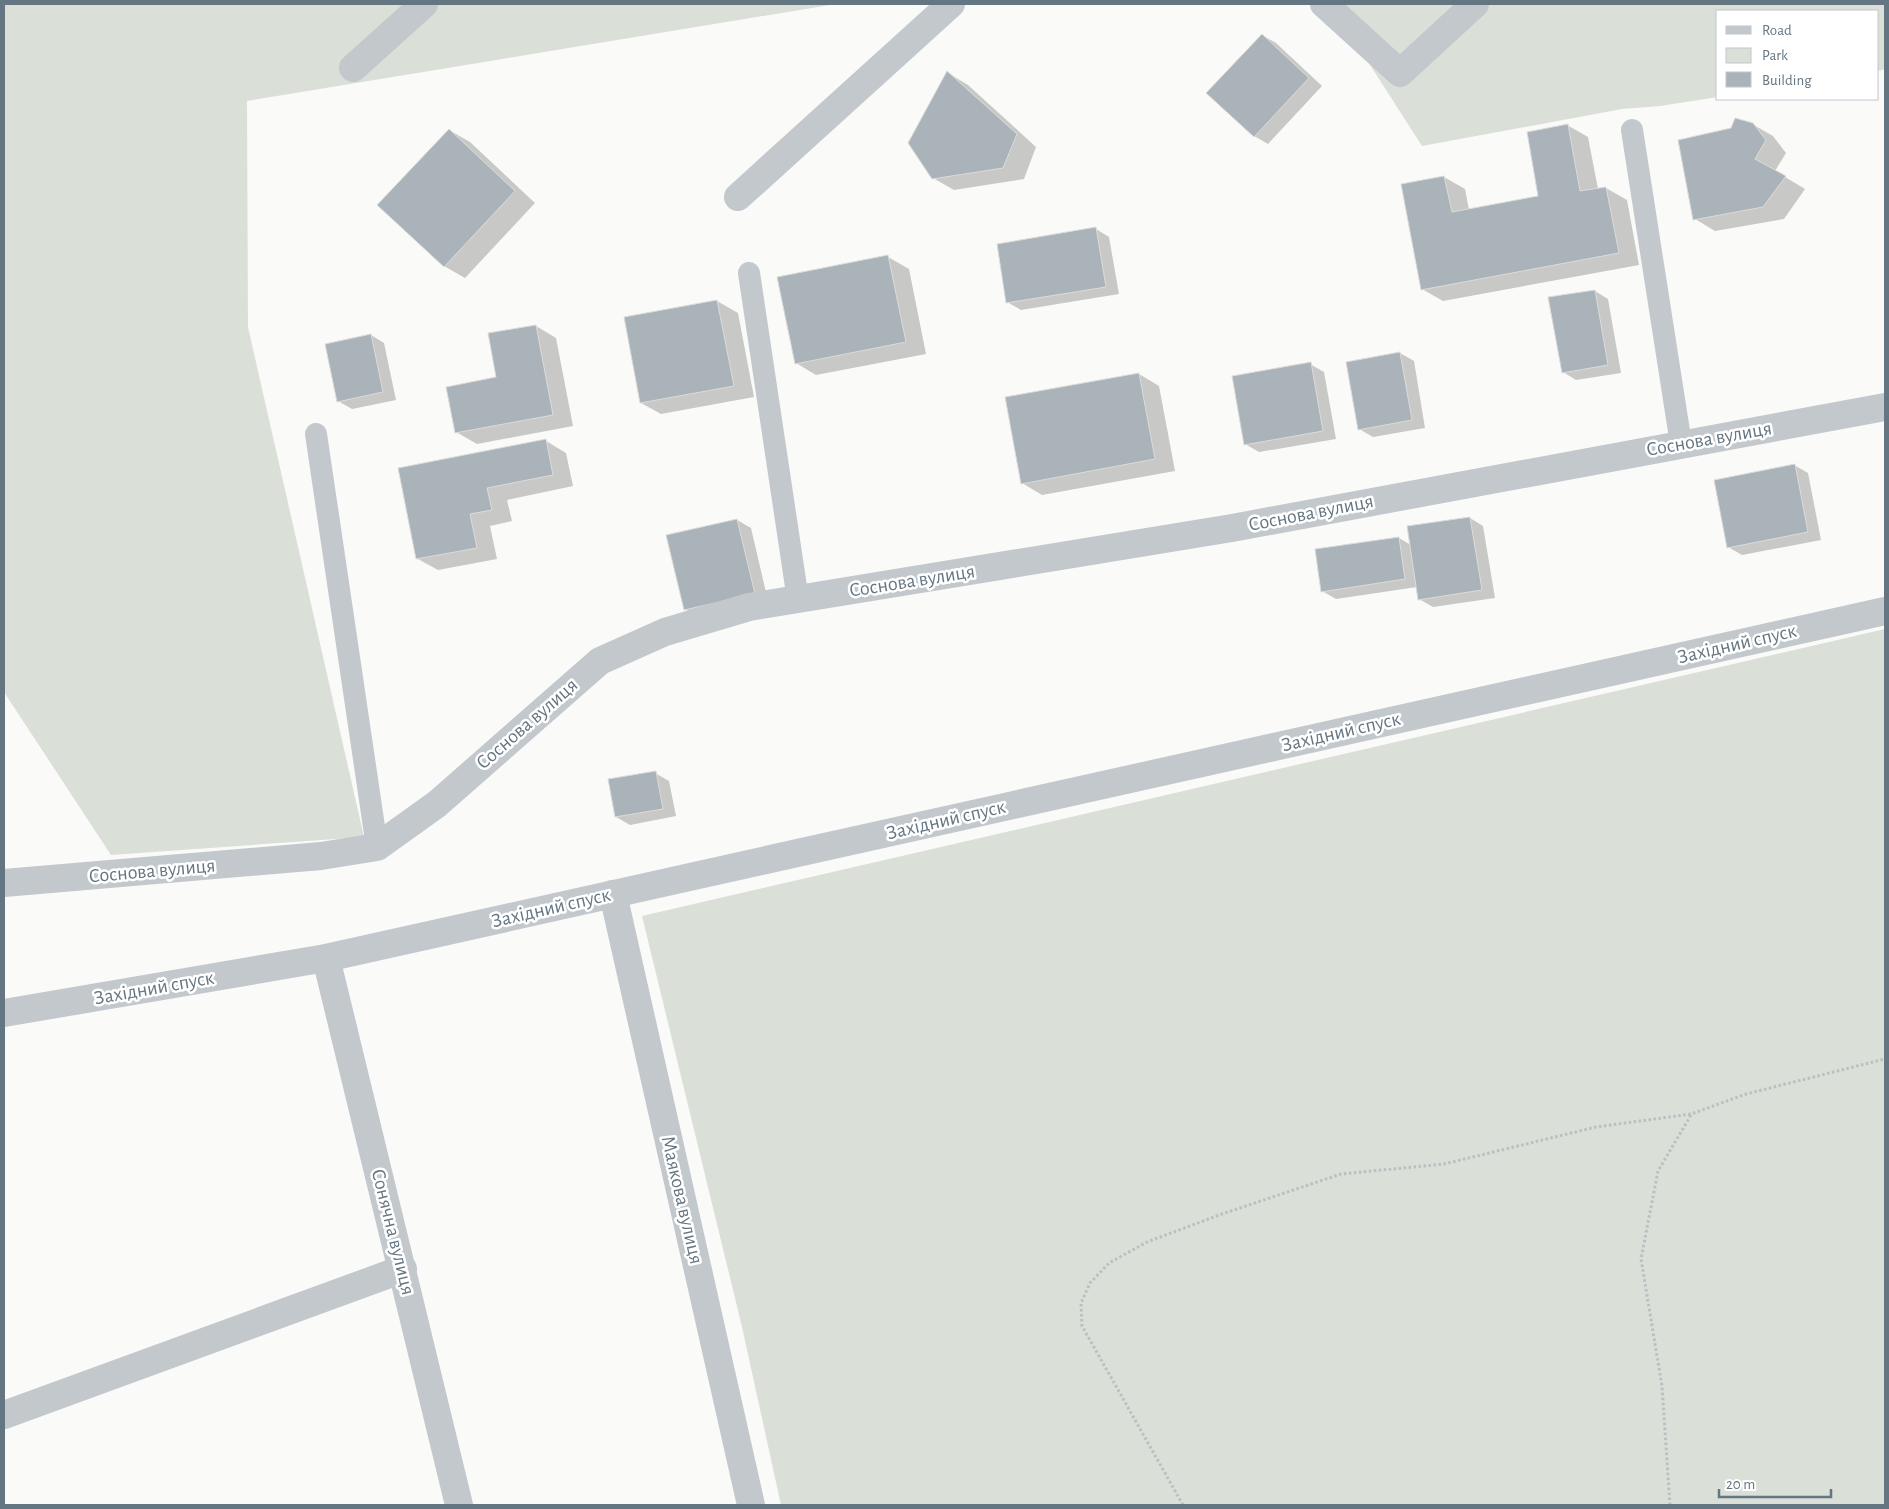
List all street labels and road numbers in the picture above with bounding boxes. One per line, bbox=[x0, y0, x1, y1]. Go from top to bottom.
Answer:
street label: Соснова вулиця bbox=[1645, 418, 1773, 460]
street label: Соснова вулиця bbox=[1247, 491, 1375, 535]
street label: Соснова вулиця bbox=[848, 561, 976, 601]
street label: Західний спуск bbox=[1676, 621, 1798, 667]
street label: Соснова вулиця bbox=[472, 675, 582, 773]
street label: Західний спуск bbox=[1280, 709, 1402, 755]
street label: Західний спуск bbox=[885, 797, 1007, 843]
street label: Соснова вулиця bbox=[88, 855, 216, 887]
street label: Західний спуск bbox=[490, 885, 612, 931]
street label: Західний спуск bbox=[93, 968, 215, 1008]
street label: Маякова вулиця bbox=[658, 1134, 706, 1266]
street label: Сонячна вулиця bbox=[368, 1167, 418, 1297]

